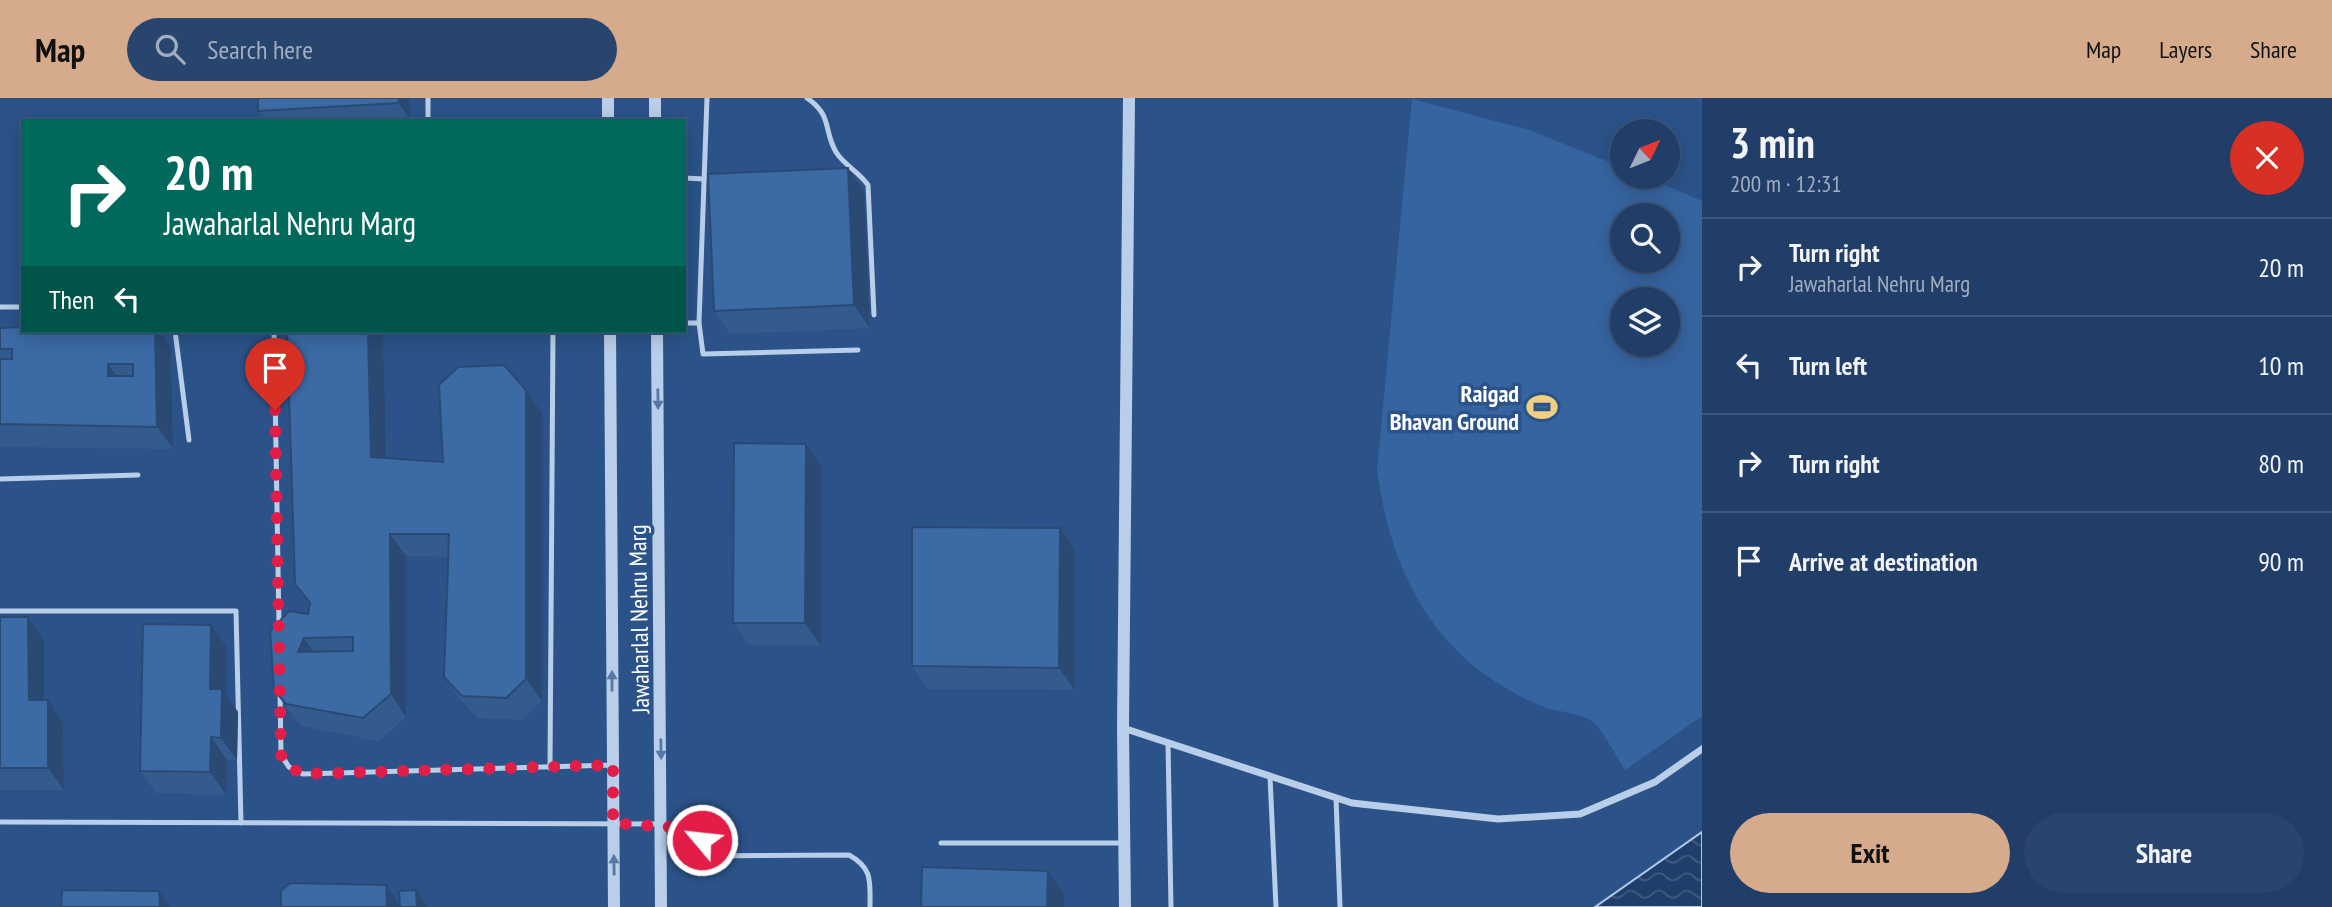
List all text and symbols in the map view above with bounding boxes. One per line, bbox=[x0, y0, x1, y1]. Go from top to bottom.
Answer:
search box bbox=[127, 18, 617, 81]
text: Map bbox=[35, 28, 85, 71]
icon: search bbox=[151, 30, 189, 68]
text: Search here bbox=[207, 33, 313, 66]
text: Map bbox=[2086, 34, 2121, 65]
text: Layers bbox=[2159, 34, 2212, 65]
text: Share bbox=[2250, 34, 2297, 65]
text: 3 min bbox=[1730, 115, 1815, 170]
north arrow bbox=[1610, 119, 1680, 189]
map controls bbox=[1610, 119, 1680, 357]
button: close bbox=[2230, 121, 2304, 195]
text: 20 m bbox=[164, 140, 253, 204]
icon: right bbox=[49, 147, 140, 238]
text: 200 m · 12:31 bbox=[1730, 169, 1842, 198]
text: Jawaharlal Nehru Marg bbox=[164, 202, 416, 244]
button: search bbox=[1610, 203, 1680, 273]
text: Turn right bbox=[1789, 236, 1880, 269]
icon: right bbox=[1730, 248, 1768, 286]
text: 20 m bbox=[2258, 251, 2304, 284]
text: Jawaharlal Nehru Marg bbox=[1789, 269, 1970, 298]
icon: left bbox=[108, 280, 146, 318]
text: Then bbox=[49, 283, 94, 316]
button: layers bbox=[1610, 287, 1680, 357]
pin bbox=[245, 338, 305, 410]
icon: left bbox=[1730, 346, 1768, 384]
icon: arrive bbox=[256, 349, 294, 387]
text: Turn left bbox=[1789, 349, 1867, 382]
text: 10 m bbox=[2258, 349, 2304, 382]
place label: Raigad Bhavan Ground bbox=[1390, 378, 1519, 437]
one-way arrow bbox=[652, 388, 664, 410]
sports icon: Raigad Bhavan Ground bbox=[1525, 390, 1559, 424]
icon: right bbox=[1730, 444, 1768, 482]
text: Turn right bbox=[1789, 447, 1880, 480]
text: 80 m bbox=[2258, 447, 2304, 480]
street label: Jawaharlal Nehru Marg bbox=[622, 524, 656, 715]
icon: arrive bbox=[1730, 542, 1768, 580]
text: Arrive at destination bbox=[1789, 545, 1978, 578]
text: 90 m bbox=[2258, 545, 2304, 578]
one-way arrow bbox=[606, 670, 618, 692]
one-way arrow bbox=[656, 738, 667, 760]
position arrow bbox=[665, 803, 739, 877]
button: Exit bbox=[1730, 813, 2010, 893]
button: Share bbox=[2024, 813, 2304, 893]
one-way arrow bbox=[608, 854, 620, 876]

